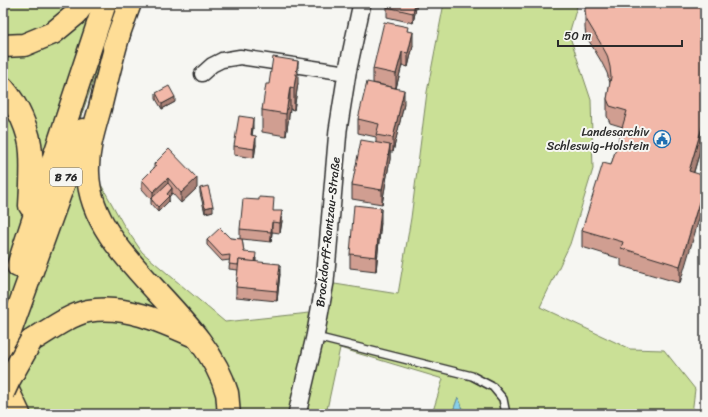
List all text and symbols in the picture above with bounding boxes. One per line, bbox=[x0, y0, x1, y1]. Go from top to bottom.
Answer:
scale bar bbox=[558, 22, 682, 48]
text: 50 m bbox=[564, 25, 591, 47]
place label: Landesarchiv Schleswig-Holstein bbox=[547, 121, 650, 157]
public building icon: Landesarchiv Schleswig-Holstein bbox=[652, 129, 672, 149]
street label: Brockdorff-Rantzau-Straße bbox=[309, 156, 347, 308]
road number: B 76 bbox=[50, 168, 82, 186]

